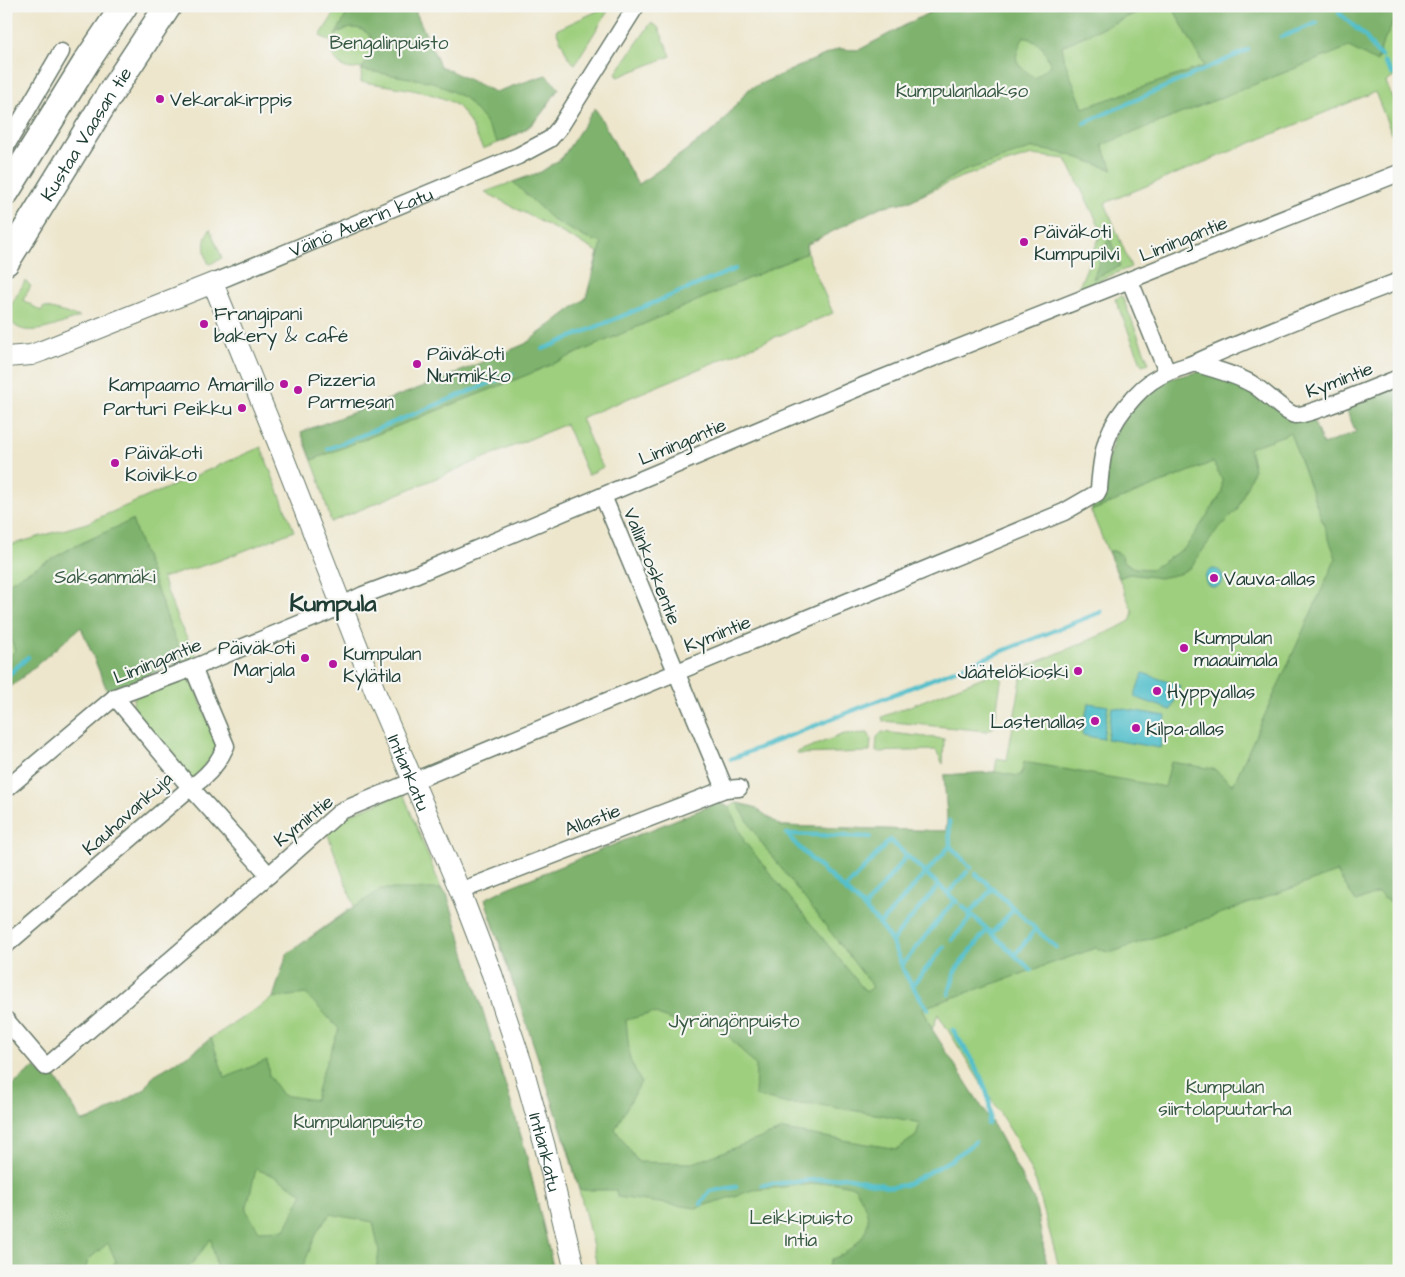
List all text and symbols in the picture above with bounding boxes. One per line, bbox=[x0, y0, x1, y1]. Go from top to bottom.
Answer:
park label: Bengalinpuisto bbox=[329, 30, 449, 58]
street label: Kustaa Vaasan tie bbox=[35, 62, 139, 207]
park label: Kumpulanlaakso bbox=[896, 78, 1029, 105]
place label: Vekarakirppis bbox=[170, 87, 292, 114]
marker: Vekarakirppis bbox=[154, 93, 166, 105]
street label: Väinö Auerin katu bbox=[285, 181, 438, 265]
street label: Limingantie bbox=[1135, 209, 1232, 270]
place label: Päiväkoti Kumpupilvi bbox=[1034, 219, 1119, 268]
marker: Päiväkoti Kumpupilvi bbox=[1018, 236, 1030, 248]
place label: Frangipani bakery & café bbox=[214, 301, 348, 351]
marker: Frangipani bakery & café bbox=[198, 318, 210, 330]
place label: Päiväkoti Nurmikko bbox=[427, 341, 511, 390]
street label: Kymintie bbox=[1302, 355, 1377, 406]
marker: Päiväkoti Nurmikko bbox=[411, 358, 423, 370]
place label: Pizzeria Parmesan bbox=[308, 367, 394, 416]
place label: Kampaamo Amarillo bbox=[108, 372, 274, 399]
marker: Kampaamo Amarillo bbox=[278, 378, 290, 390]
marker: Pizzeria Parmesan bbox=[292, 384, 304, 396]
place label: Parturi Peikku bbox=[103, 396, 232, 423]
marker: Parturi Peikku bbox=[236, 402, 248, 414]
street label: Limingantie bbox=[635, 412, 731, 474]
place label: Päiväkoti Koivikko bbox=[125, 440, 202, 489]
marker: Päiväkoti Koivikko bbox=[109, 457, 121, 469]
street label: Vallinkoskentie bbox=[616, 504, 687, 629]
park label: Saksanmäki bbox=[54, 564, 156, 591]
place label: Vauva-allas bbox=[1224, 566, 1316, 593]
marker: Vauva-allas bbox=[1208, 572, 1220, 584]
district label: Kumpula bbox=[290, 587, 377, 621]
street label: Kymintie bbox=[680, 609, 755, 661]
place label: Kumpulan maauimala bbox=[1194, 625, 1278, 674]
street label: Limingantie bbox=[109, 631, 206, 692]
place label: Päiväkoti Marjala bbox=[218, 635, 295, 684]
place label: Kumpulan Kylätila bbox=[343, 641, 421, 691]
marker: Kumpulan maauimala bbox=[1178, 642, 1190, 654]
marker: Päiväkoti Marjala bbox=[299, 652, 311, 664]
marker: Kumpulan Kylätila bbox=[327, 658, 339, 670]
place label: Jäätelökioski bbox=[958, 659, 1068, 686]
marker: Jäätelökioski bbox=[1072, 665, 1084, 677]
place label: Hyppyallas bbox=[1167, 679, 1255, 707]
marker: Hyppyallas bbox=[1151, 685, 1163, 697]
place label: Lastenallas bbox=[990, 709, 1085, 736]
marker: Lastenallas bbox=[1089, 715, 1101, 727]
place label: Kilpa-allas bbox=[1146, 716, 1224, 743]
marker: Kilpa-allas bbox=[1130, 722, 1142, 734]
street label: Intiankatu bbox=[380, 730, 436, 816]
street label: Kauhavankuja bbox=[77, 766, 179, 862]
street label: Kymintie bbox=[268, 789, 340, 854]
street label: Allastie bbox=[561, 797, 625, 843]
park label: Jyrängönpuisto bbox=[668, 1008, 800, 1036]
park label: Kumpulan siirtolapuutarha bbox=[1158, 1074, 1292, 1123]
park label: Kumpulanpuisto bbox=[293, 1109, 423, 1136]
street label: Intiankatu bbox=[521, 1110, 567, 1195]
park label: Leikkipuisto Intia bbox=[749, 1205, 853, 1254]

